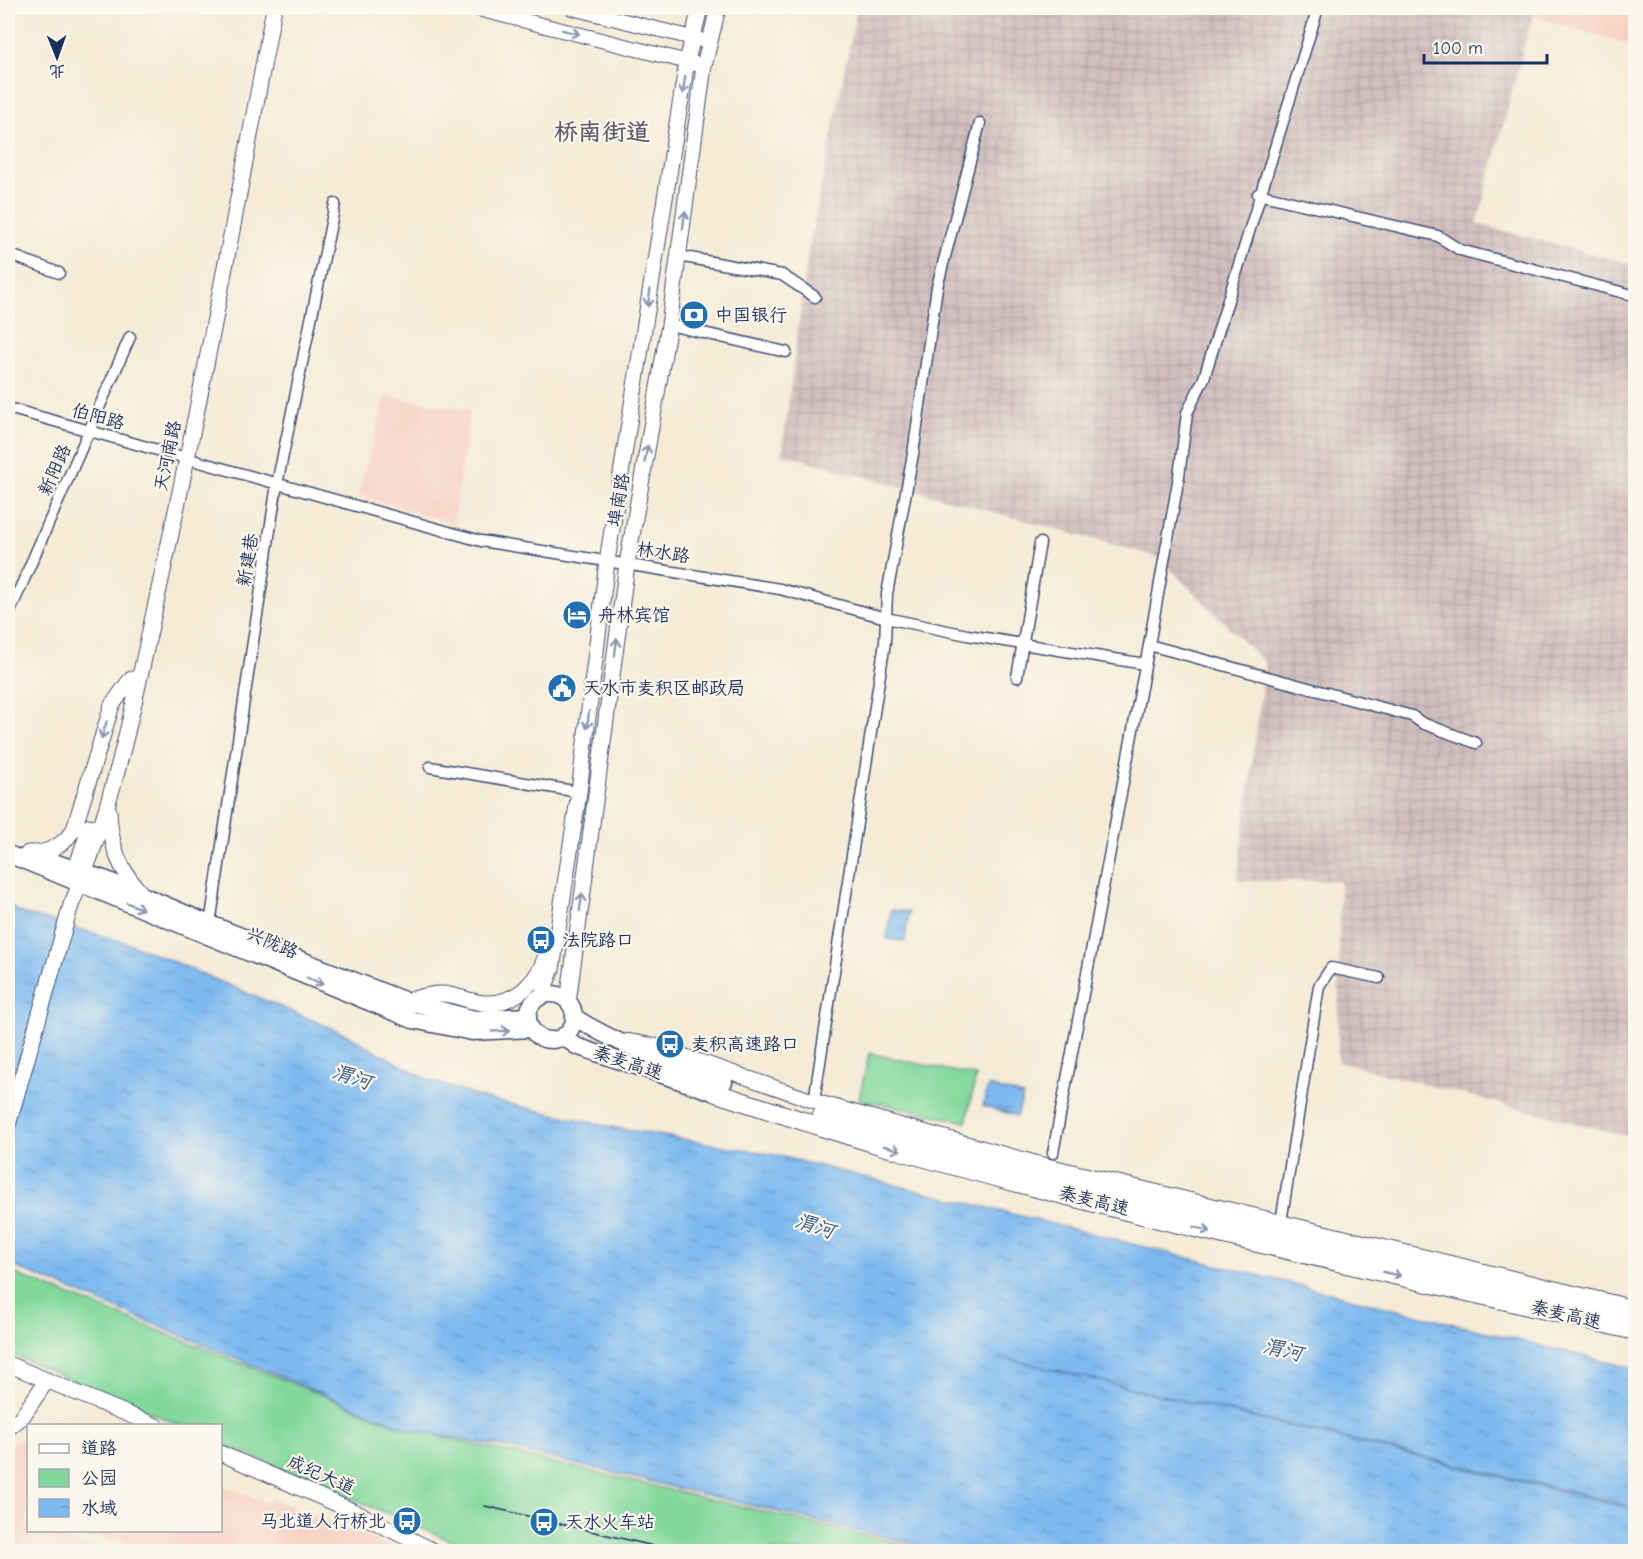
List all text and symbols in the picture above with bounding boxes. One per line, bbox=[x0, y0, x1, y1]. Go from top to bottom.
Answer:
north arrow bbox=[27, 27, 87, 87]
one-way arrow bbox=[561, 27, 580, 38]
scale bar bbox=[1424, 27, 1547, 65]
text: 100 m bbox=[1433, 38, 1483, 59]
text: 北 bbox=[49, 62, 65, 80]
one-way arrow bbox=[678, 75, 689, 95]
district label: 桥南街道 bbox=[554, 118, 650, 146]
one-way arrow bbox=[679, 211, 690, 230]
one-way arrow bbox=[644, 288, 655, 308]
bank icon: 中国银行 bbox=[678, 299, 710, 331]
place label: 中国银行 bbox=[715, 305, 787, 326]
street label: 伯阳路 bbox=[69, 400, 127, 434]
street label: 天河南路 bbox=[150, 419, 186, 493]
street label: 新阳路 bbox=[34, 441, 76, 499]
one-way arrow bbox=[641, 445, 652, 464]
street label: 埠南路 bbox=[604, 472, 634, 528]
street label: 新建巷 bbox=[233, 532, 263, 588]
street label: 林水路 bbox=[635, 538, 691, 568]
hotel icon: 舟林宾馆 bbox=[561, 599, 593, 631]
place label: 舟林宾馆 bbox=[598, 605, 670, 626]
one-way arrow bbox=[611, 637, 622, 657]
public building icon: 天水市麦积区邮政局 bbox=[546, 672, 578, 704]
place label: 天水市麦积区邮政局 bbox=[583, 678, 745, 699]
one-way arrow bbox=[582, 709, 593, 729]
one-way arrow bbox=[98, 720, 109, 739]
one-way arrow bbox=[576, 893, 587, 913]
one-way arrow bbox=[125, 901, 143, 912]
street label: 兴陇路 bbox=[243, 923, 301, 963]
bus stop icon: 法院路口 bbox=[525, 924, 557, 956]
place label: 法院路口 bbox=[562, 930, 634, 951]
one-way arrow bbox=[305, 976, 323, 987]
one-way arrow bbox=[491, 1025, 510, 1036]
bus stop icon: 麦积高速路口 bbox=[654, 1028, 686, 1060]
place label: 麦积高速路口 bbox=[691, 1034, 799, 1055]
street label: 秦麦高速 bbox=[591, 1042, 665, 1084]
water label: 渭河 bbox=[329, 1060, 377, 1095]
one-way arrow bbox=[882, 1143, 901, 1155]
street label: 秦麦高速 bbox=[1057, 1182, 1131, 1220]
water label: 渭河 bbox=[792, 1209, 840, 1244]
one-way arrow bbox=[1193, 1223, 1212, 1235]
one-way arrow bbox=[1382, 1268, 1401, 1280]
street label: 秦麦高速 bbox=[1529, 1297, 1603, 1333]
water label: 渭河 bbox=[1261, 1334, 1308, 1366]
legend bbox=[27, 1424, 222, 1532]
text: 道路 bbox=[81, 1438, 117, 1459]
street label: 成纪大道 bbox=[284, 1451, 358, 1499]
text: 公园 bbox=[81, 1468, 117, 1489]
text: 水域 bbox=[81, 1498, 117, 1519]
bus stop icon: 马北道人行桥北 bbox=[391, 1505, 423, 1537]
bus stop icon: 天水火车站 bbox=[528, 1506, 560, 1538]
place label: 马北道人行桥北 bbox=[260, 1511, 386, 1532]
place label: 天水火车站 bbox=[565, 1512, 655, 1533]

